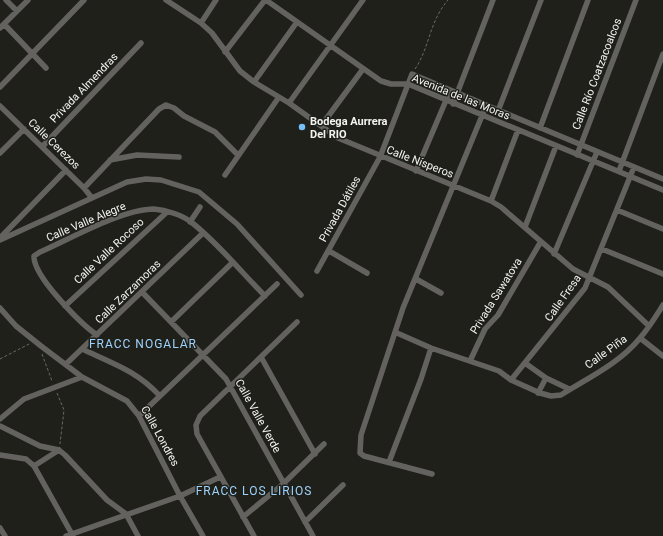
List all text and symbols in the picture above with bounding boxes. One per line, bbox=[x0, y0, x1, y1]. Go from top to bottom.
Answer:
street label: Calle Río Coatzacoalcos bbox=[570, 16, 624, 132]
street label: Privada Almendras bbox=[47, 50, 121, 126]
street label: Avenida de las Moras bbox=[410, 71, 512, 123]
place label: Bodega Aurrera Del RIO bbox=[310, 115, 388, 141]
street label: Calle Cerezos bbox=[25, 116, 83, 172]
marker: Bodega Aurrera Del RIO bbox=[297, 122, 307, 132]
street label: Calle Nísperos bbox=[385, 143, 456, 181]
street label: Privada Dátiles bbox=[317, 174, 364, 244]
street label: Calle Valle Alegre bbox=[44, 199, 128, 245]
street label: Calle Valle Rocoso bbox=[71, 215, 147, 287]
street label: Privada Sawatova bbox=[467, 256, 525, 336]
street label: Calle Zarzamoras bbox=[93, 257, 164, 327]
street label: Calle Fresa bbox=[542, 272, 584, 324]
street label: Calle Piña bbox=[582, 332, 630, 372]
district label: FRACC NOGALAR bbox=[89, 337, 197, 351]
street label: Calle Valle Verde bbox=[232, 377, 284, 455]
street label: Calle Londres bbox=[138, 404, 182, 469]
district label: FRACC LOS LIRIOS bbox=[196, 484, 312, 498]

